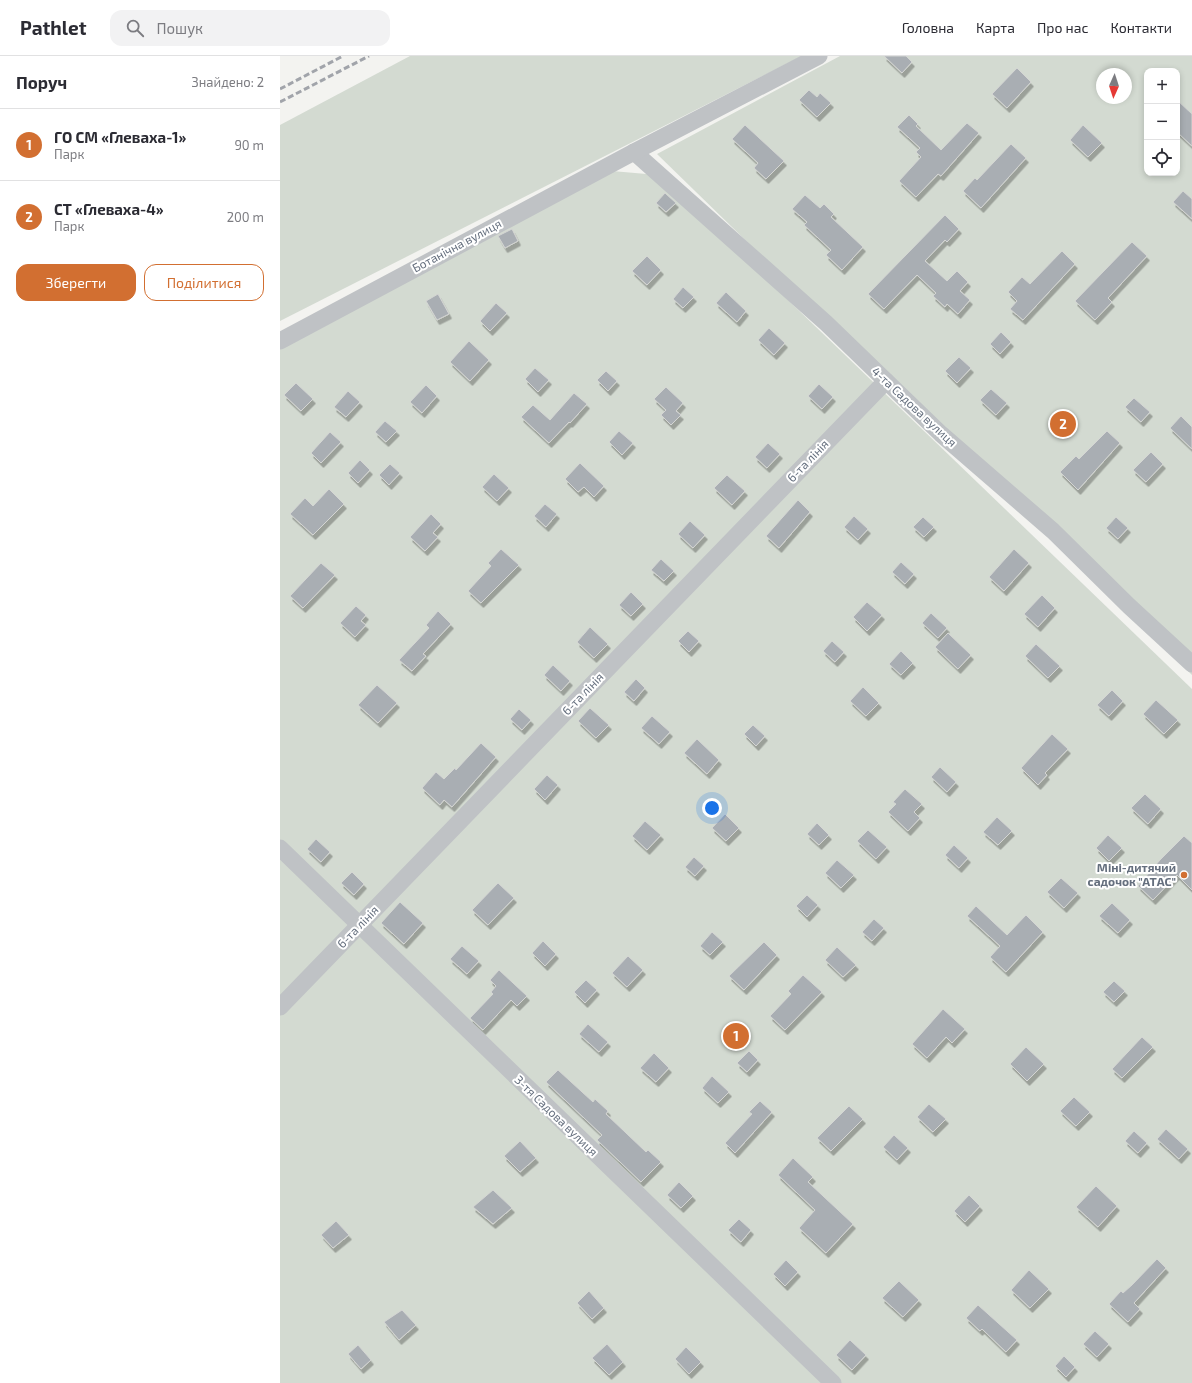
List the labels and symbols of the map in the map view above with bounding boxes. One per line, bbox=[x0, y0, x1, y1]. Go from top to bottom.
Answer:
north arrow bbox=[1096, 68, 1132, 104]
street label: Ботанічна вулиця bbox=[409, 216, 504, 275]
street label: 4-та Садова вулиця bbox=[869, 363, 960, 450]
pin: 2 bbox=[1050, 409, 1076, 439]
street label: 6-та лінія bbox=[784, 436, 831, 484]
street label: 6-та лінія bbox=[559, 669, 606, 717]
your location bbox=[702, 798, 722, 818]
place label: Міні-дитячий садочок "АТАС" bbox=[1088, 860, 1176, 888]
marker: Міні-дитячий садочок "АТАС" bbox=[1179, 870, 1189, 880]
street label: 6-та лінія bbox=[334, 902, 381, 950]
pin: 1 bbox=[723, 1021, 749, 1051]
street label: 3-тя Садова вулиця bbox=[512, 1072, 601, 1159]

